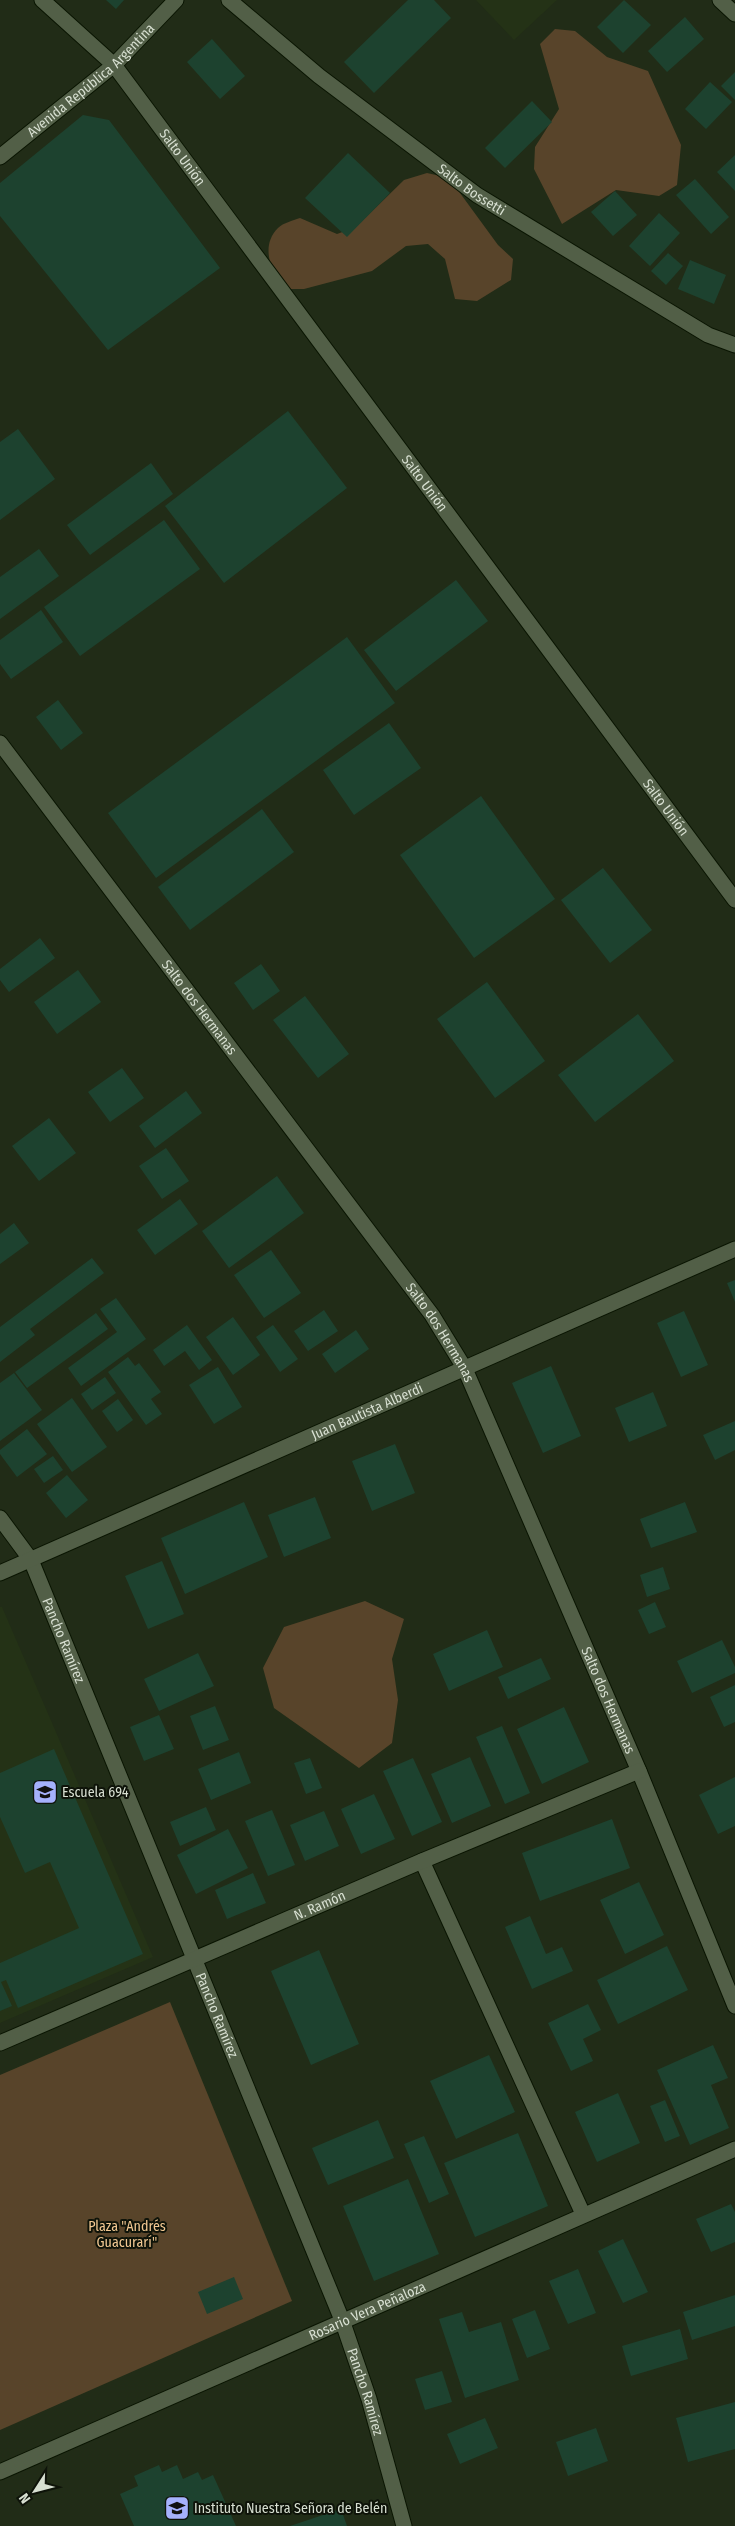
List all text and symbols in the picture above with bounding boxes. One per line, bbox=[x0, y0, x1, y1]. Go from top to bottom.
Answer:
street label: Avenida República Argentina bbox=[24, 20, 158, 141]
street label: Salto Unión bbox=[156, 126, 209, 189]
street label: Salto Bossetti bbox=[434, 160, 508, 219]
street label: Salto Unión bbox=[398, 452, 451, 515]
street label: Salto Unión bbox=[639, 776, 692, 839]
street label: Salto dos Hermanas bbox=[158, 957, 240, 1058]
street label: Salto dos Hermanas bbox=[402, 1280, 478, 1385]
street label: Juan Bautista Alberdi bbox=[309, 1380, 426, 1444]
street label: Pancho Ramírez bbox=[38, 1595, 89, 1686]
street label: Salto dos Hermanas bbox=[577, 1644, 638, 1756]
school or university icon: Escuela 694 bbox=[32, 1779, 58, 1805]
place label: Escuela 694 bbox=[62, 1784, 129, 1801]
street label: N. Ramón bbox=[291, 1887, 348, 1924]
street label: Pancho Ramírez bbox=[192, 1970, 242, 2061]
park label: Plaza "Andrés Guacurarí" bbox=[88, 2218, 166, 2251]
street label: Rosario Vera Peñaloza bbox=[306, 2278, 429, 2344]
street label: Pancho Ramírez bbox=[343, 2346, 387, 2438]
north arrow bbox=[10, 2466, 60, 2516]
text: N bbox=[16, 2490, 34, 2507]
school or university icon: Instituto Nuestra Señora de Belén bbox=[164, 2495, 190, 2521]
place label: Instituto Nuestra Señora de Belén bbox=[194, 2500, 387, 2517]

